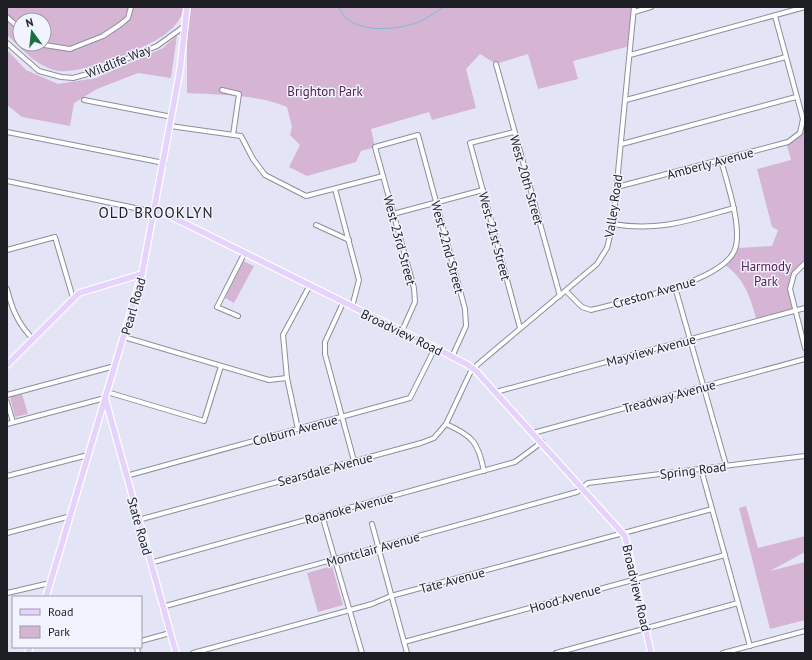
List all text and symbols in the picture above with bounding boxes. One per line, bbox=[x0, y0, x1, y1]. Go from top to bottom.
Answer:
north arrow bbox=[12, 12, 52, 52]
text: N bbox=[24, 15, 35, 30]
street label: Wildlife Way bbox=[83, 41, 153, 82]
park label: Brighton Park bbox=[287, 83, 363, 100]
street label: West 20th Street bbox=[506, 133, 548, 228]
street label: Amberly Avenue bbox=[665, 144, 755, 183]
street label: Valley Road bbox=[601, 173, 626, 240]
street label: West 21st Street bbox=[475, 190, 515, 283]
street label: West 23rd Street bbox=[379, 193, 420, 288]
street label: West 22nd Street bbox=[427, 199, 468, 296]
district label: OLD BROOKLYN bbox=[98, 203, 214, 222]
park label: Harmody Park bbox=[741, 258, 791, 290]
street label: Creston Avenue bbox=[611, 272, 698, 312]
street label: Pearl Road bbox=[117, 275, 150, 337]
street label: Broadview Road bbox=[358, 305, 445, 360]
street label: Mayview Avenue bbox=[604, 330, 698, 371]
street label: Treadway Avenue bbox=[621, 376, 717, 417]
street label: Colburn Avenue bbox=[251, 411, 339, 450]
street label: Searsdale Avenue bbox=[276, 449, 374, 490]
street label: Spring Road bbox=[659, 458, 727, 483]
street label: Roanoke Avenue bbox=[303, 489, 395, 528]
street label: State Road bbox=[123, 495, 156, 557]
street label: Montclair Avenue bbox=[325, 528, 422, 571]
street label: Broadview Road bbox=[618, 543, 655, 633]
street label: Tate Avenue bbox=[418, 564, 487, 597]
street label: Hood Avenue bbox=[528, 580, 603, 617]
legend bbox=[12, 596, 142, 648]
text: Road bbox=[48, 604, 73, 619]
text: Park bbox=[48, 624, 70, 639]

